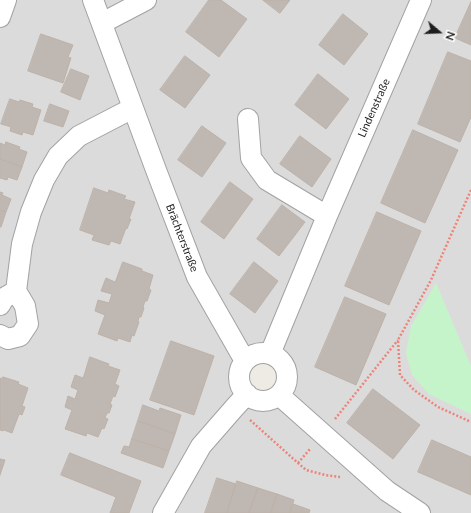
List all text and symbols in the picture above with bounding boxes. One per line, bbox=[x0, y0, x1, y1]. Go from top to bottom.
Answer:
north arrow bbox=[419, 12, 459, 52]
text: N bbox=[443, 30, 458, 42]
street label: Lindenstraße bbox=[355, 77, 393, 139]
street label: Brächterstraße bbox=[163, 202, 201, 274]

